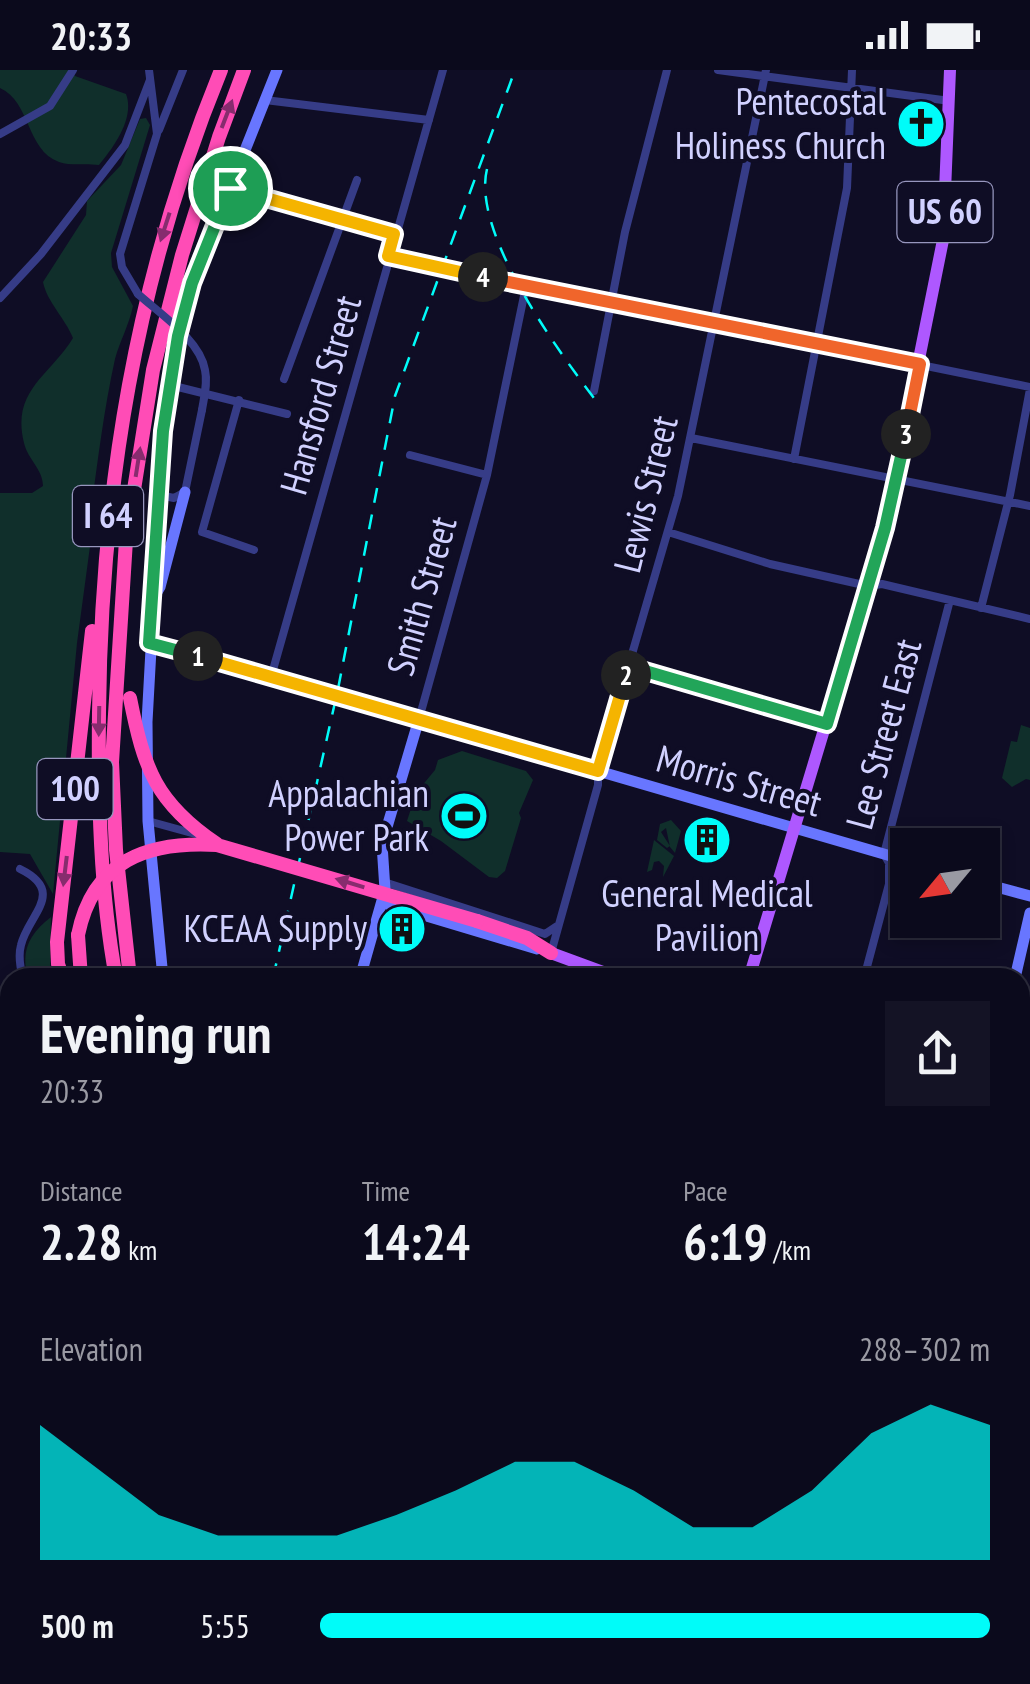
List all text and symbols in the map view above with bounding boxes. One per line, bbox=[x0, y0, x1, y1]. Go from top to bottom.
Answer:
text: 20:33 bbox=[50, 11, 132, 60]
place label: Pentecostal Holiness Church bbox=[675, 76, 886, 169]
church icon: Pentecostal Holiness Church bbox=[895, 98, 947, 150]
one-way arrow bbox=[220, 99, 235, 129]
pin bbox=[188, 146, 273, 231]
icon: arrive bbox=[203, 161, 258, 216]
road number: US 60 bbox=[898, 182, 992, 242]
one-way arrow bbox=[156, 213, 171, 243]
pin: 4 bbox=[458, 252, 508, 302]
text: 4 bbox=[476, 258, 490, 295]
street label: Hansford Street bbox=[268, 289, 371, 500]
pin: 3 bbox=[881, 409, 931, 459]
street label: Lewis Street bbox=[601, 410, 688, 577]
text: 3 bbox=[899, 415, 913, 452]
one-way arrow bbox=[131, 446, 146, 478]
road number: I 64 bbox=[73, 486, 143, 546]
street label: Smith Street bbox=[375, 510, 467, 681]
pin: 1 bbox=[173, 631, 223, 681]
street label: Lee Street East bbox=[834, 633, 932, 834]
text: 1 bbox=[191, 637, 205, 674]
pin: 2 bbox=[601, 650, 651, 700]
text: 2 bbox=[619, 656, 633, 693]
one-way arrow bbox=[91, 706, 107, 738]
street label: Morris Street bbox=[651, 733, 828, 827]
road number: 100 bbox=[38, 759, 112, 819]
place label: Appalachian Power Park bbox=[268, 768, 429, 861]
sports icon: Appalachian Power Park bbox=[438, 790, 490, 842]
building icon: General Medical Pavilion bbox=[681, 814, 733, 866]
north arrow bbox=[890, 828, 1000, 938]
map controls bbox=[890, 828, 1000, 938]
one-way arrow bbox=[57, 856, 73, 888]
place label: General Medical Pavilion bbox=[601, 868, 813, 961]
one-way arrow bbox=[334, 875, 365, 890]
place label: KCEAA Supply bbox=[184, 903, 368, 952]
building icon: KCEAA Supply bbox=[376, 903, 428, 955]
text: Evening run bbox=[40, 997, 272, 1068]
button: share bbox=[885, 1001, 990, 1106]
text: 20:33 bbox=[40, 1070, 104, 1112]
text: Distance bbox=[40, 1172, 123, 1209]
text: Time bbox=[362, 1172, 410, 1209]
text: Pace bbox=[683, 1172, 727, 1209]
text: 2.28 bbox=[40, 1209, 122, 1274]
text: 14:24 bbox=[362, 1209, 470, 1274]
text: 6:19 bbox=[683, 1209, 768, 1274]
text: km bbox=[122, 1231, 157, 1268]
text: /km bbox=[768, 1231, 811, 1268]
text: Elevation bbox=[40, 1328, 143, 1370]
text: 288–302 m bbox=[859, 1328, 990, 1370]
text: 500 m bbox=[40, 1605, 114, 1647]
text: 5:55 bbox=[200, 1605, 250, 1647]

